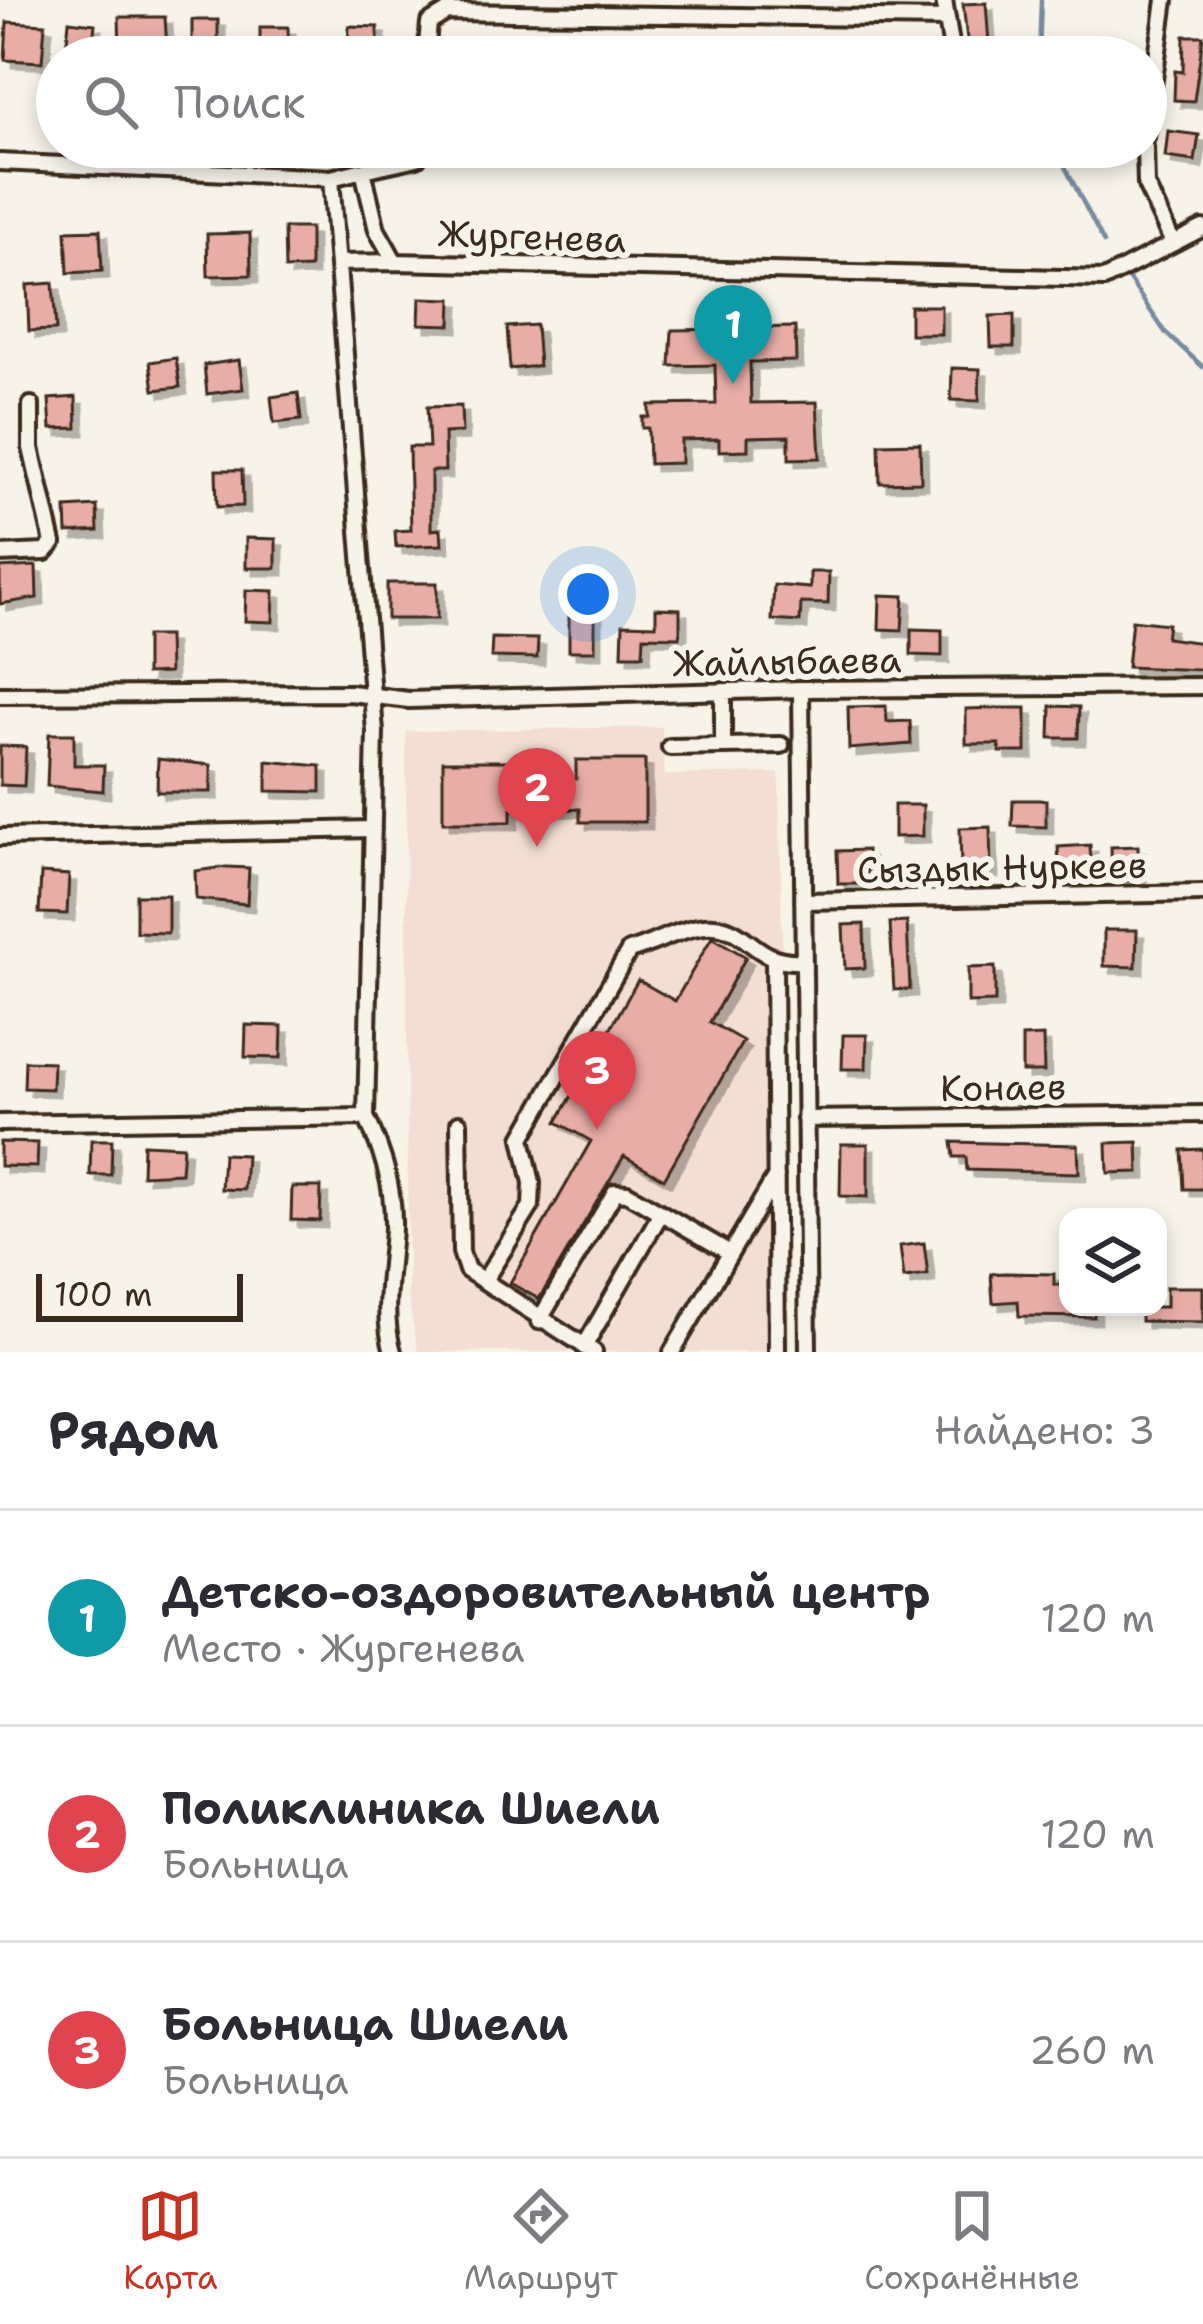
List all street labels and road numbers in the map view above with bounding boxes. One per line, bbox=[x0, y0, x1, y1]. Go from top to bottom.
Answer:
street label: Жургенева bbox=[437, 209, 627, 264]
street label: Жайлыбаева bbox=[672, 635, 902, 688]
street label: Сыздык Нуркеев bbox=[857, 840, 1147, 895]
street label: Конаев bbox=[940, 1062, 1066, 1113]

